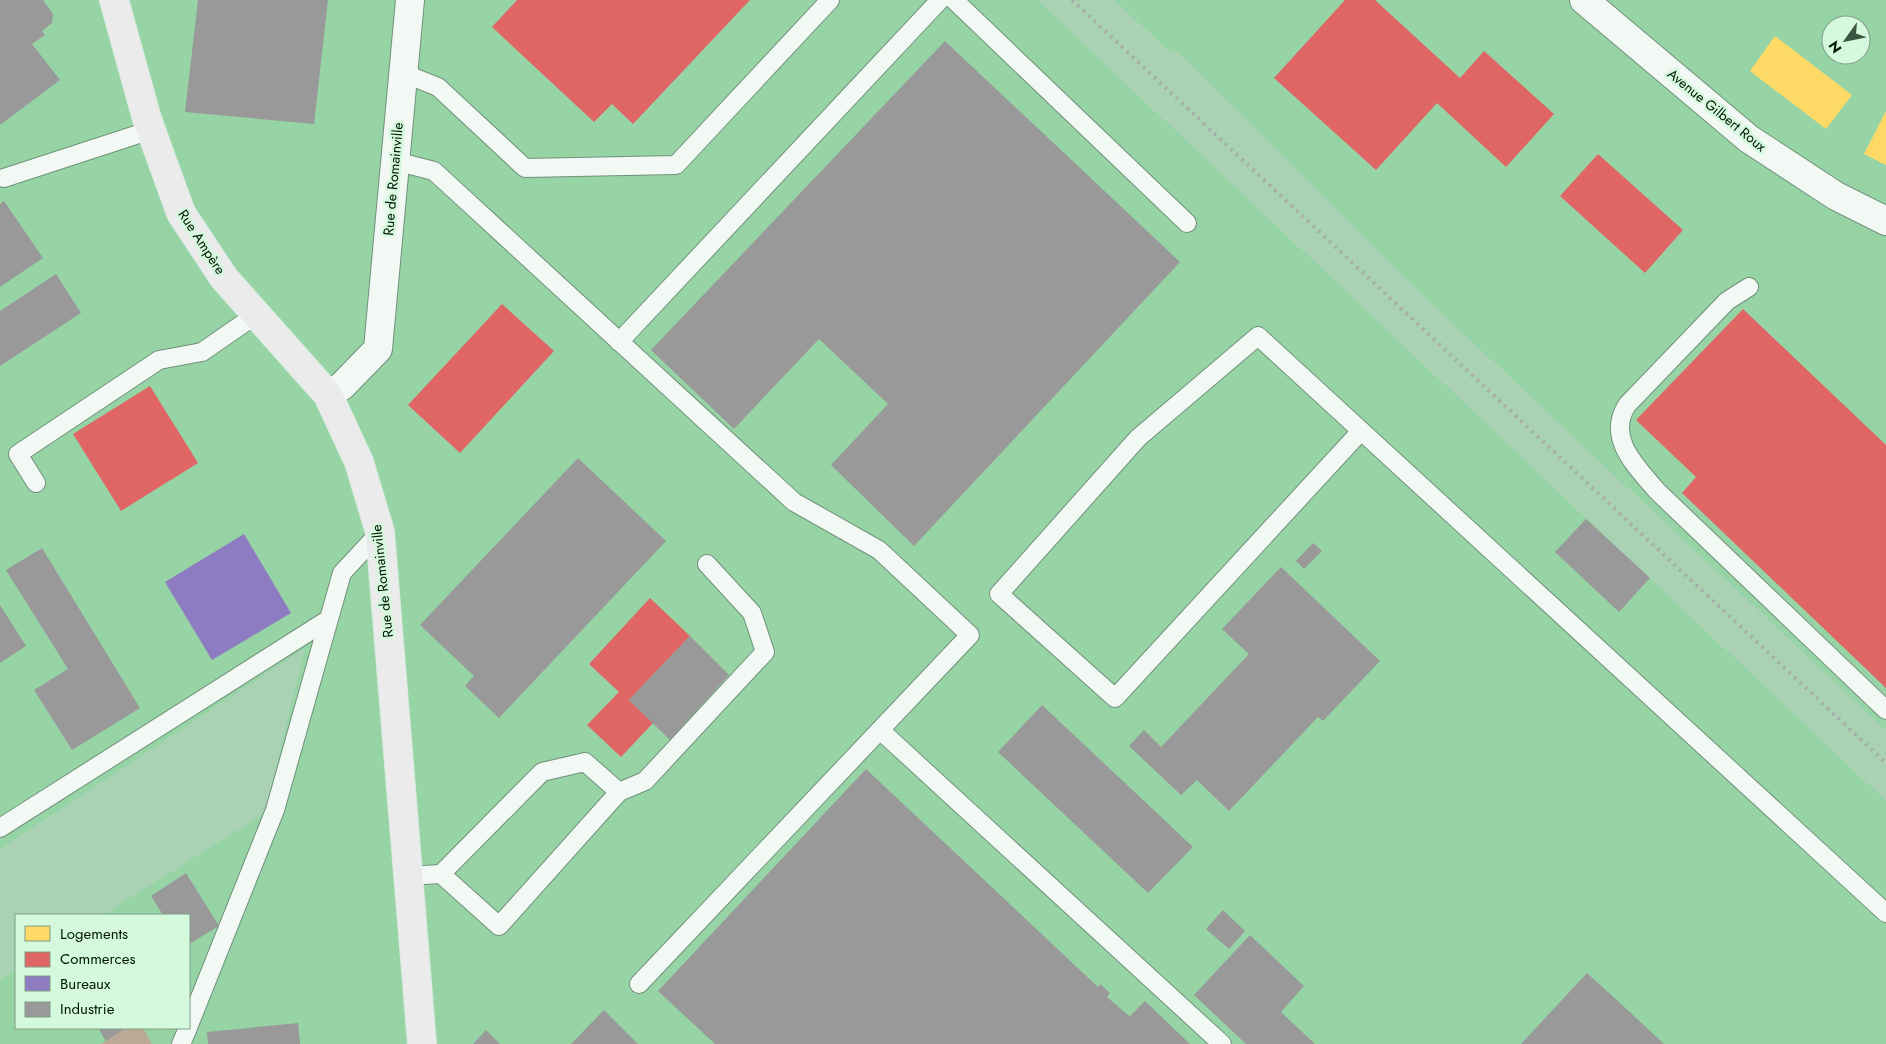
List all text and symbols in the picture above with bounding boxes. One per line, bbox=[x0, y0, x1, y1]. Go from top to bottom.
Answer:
north arrow bbox=[1821, 15, 1871, 65]
text: N bbox=[1824, 37, 1847, 57]
street label: Avenue Gilbert Roux bbox=[1663, 64, 1771, 156]
street label: Rue de Romainville bbox=[378, 122, 408, 236]
street label: Rue Ampère bbox=[174, 206, 230, 278]
street label: Rue de Romainville bbox=[366, 524, 398, 638]
legend bbox=[15, 914, 190, 1029]
text: Logements bbox=[60, 923, 128, 945]
text: Commerces bbox=[60, 948, 135, 970]
text: Bureaux bbox=[60, 973, 111, 995]
text: Industrie bbox=[60, 998, 115, 1020]

